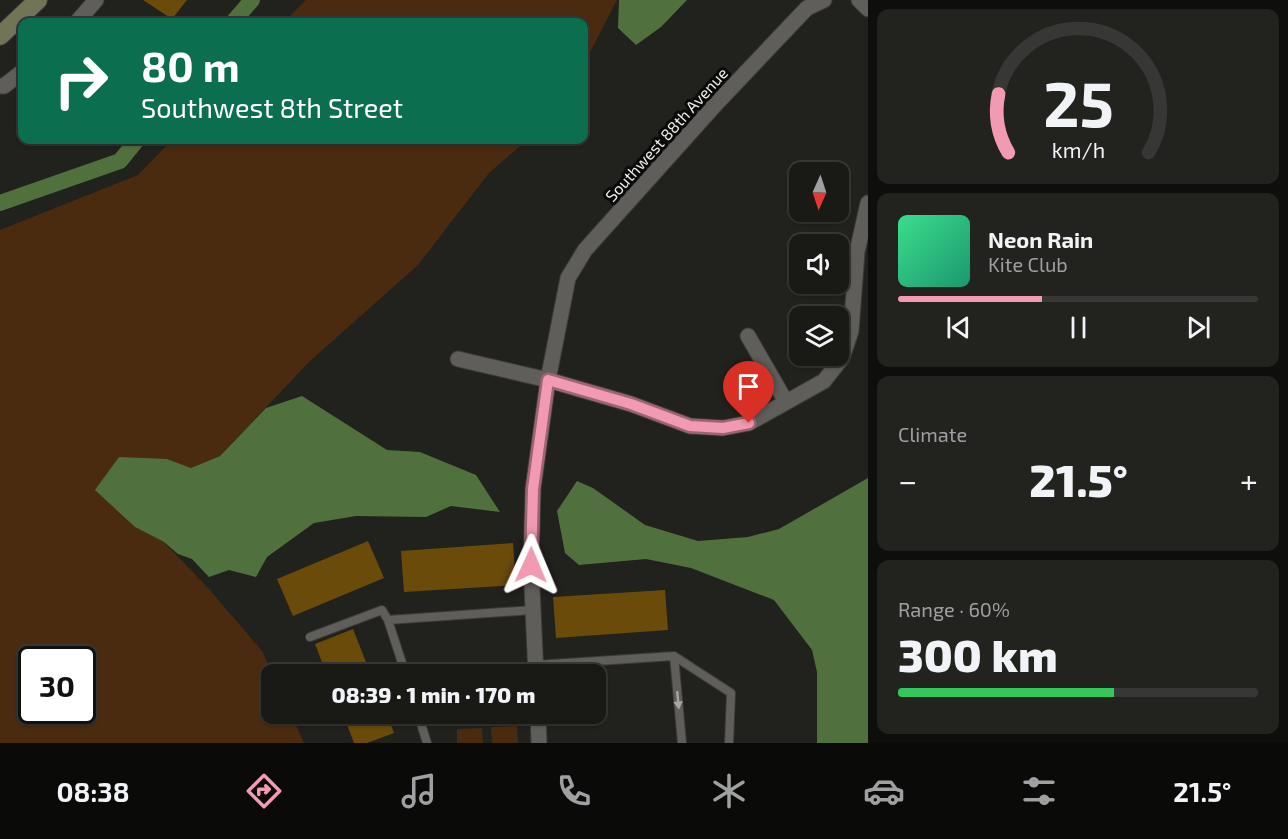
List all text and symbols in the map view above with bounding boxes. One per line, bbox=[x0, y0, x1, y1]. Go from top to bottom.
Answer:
text: 80 m bbox=[141, 40, 240, 90]
icon: right bbox=[42, 42, 120, 120]
street label: Southwest 88th Avenue bbox=[601, 63, 731, 205]
text: 25 bbox=[1043, 65, 1113, 140]
text: Southwest 8th Street bbox=[141, 91, 403, 123]
text: km/h bbox=[1051, 138, 1105, 163]
north arrow bbox=[789, 162, 849, 222]
map controls bbox=[789, 162, 849, 366]
text: Neon Rain bbox=[988, 226, 1093, 252]
button: sound bbox=[789, 234, 849, 294]
text: Kite Club bbox=[988, 252, 1068, 276]
button: layers bbox=[789, 306, 849, 366]
icon: previous bbox=[942, 311, 975, 344]
icon: pause bbox=[1062, 311, 1095, 344]
icon: next bbox=[1182, 311, 1215, 344]
pin bbox=[723, 361, 774, 423]
icon: arrive bbox=[732, 370, 765, 403]
text: Climate bbox=[898, 422, 967, 446]
text: 21.5° bbox=[1029, 452, 1128, 506]
text: − bbox=[898, 460, 917, 500]
text: + bbox=[1240, 460, 1258, 500]
position arrow bbox=[499, 533, 563, 597]
text: Range · 60% bbox=[898, 597, 1010, 621]
text: 300 km bbox=[898, 627, 1058, 681]
speed limit sign: 30 bbox=[18, 646, 96, 724]
text: 08:39 · 1 min · 170 m bbox=[332, 681, 535, 707]
one-way arrow bbox=[673, 690, 683, 709]
icon: directions bbox=[243, 770, 285, 812]
icon: music bbox=[398, 770, 440, 812]
icon: phone bbox=[553, 770, 595, 812]
icon: climate bbox=[708, 770, 750, 812]
icon: car bbox=[863, 770, 905, 812]
icon: filters bbox=[1018, 770, 1060, 812]
text: 08:38 bbox=[57, 775, 129, 807]
text: 21.5° bbox=[1173, 775, 1231, 807]

